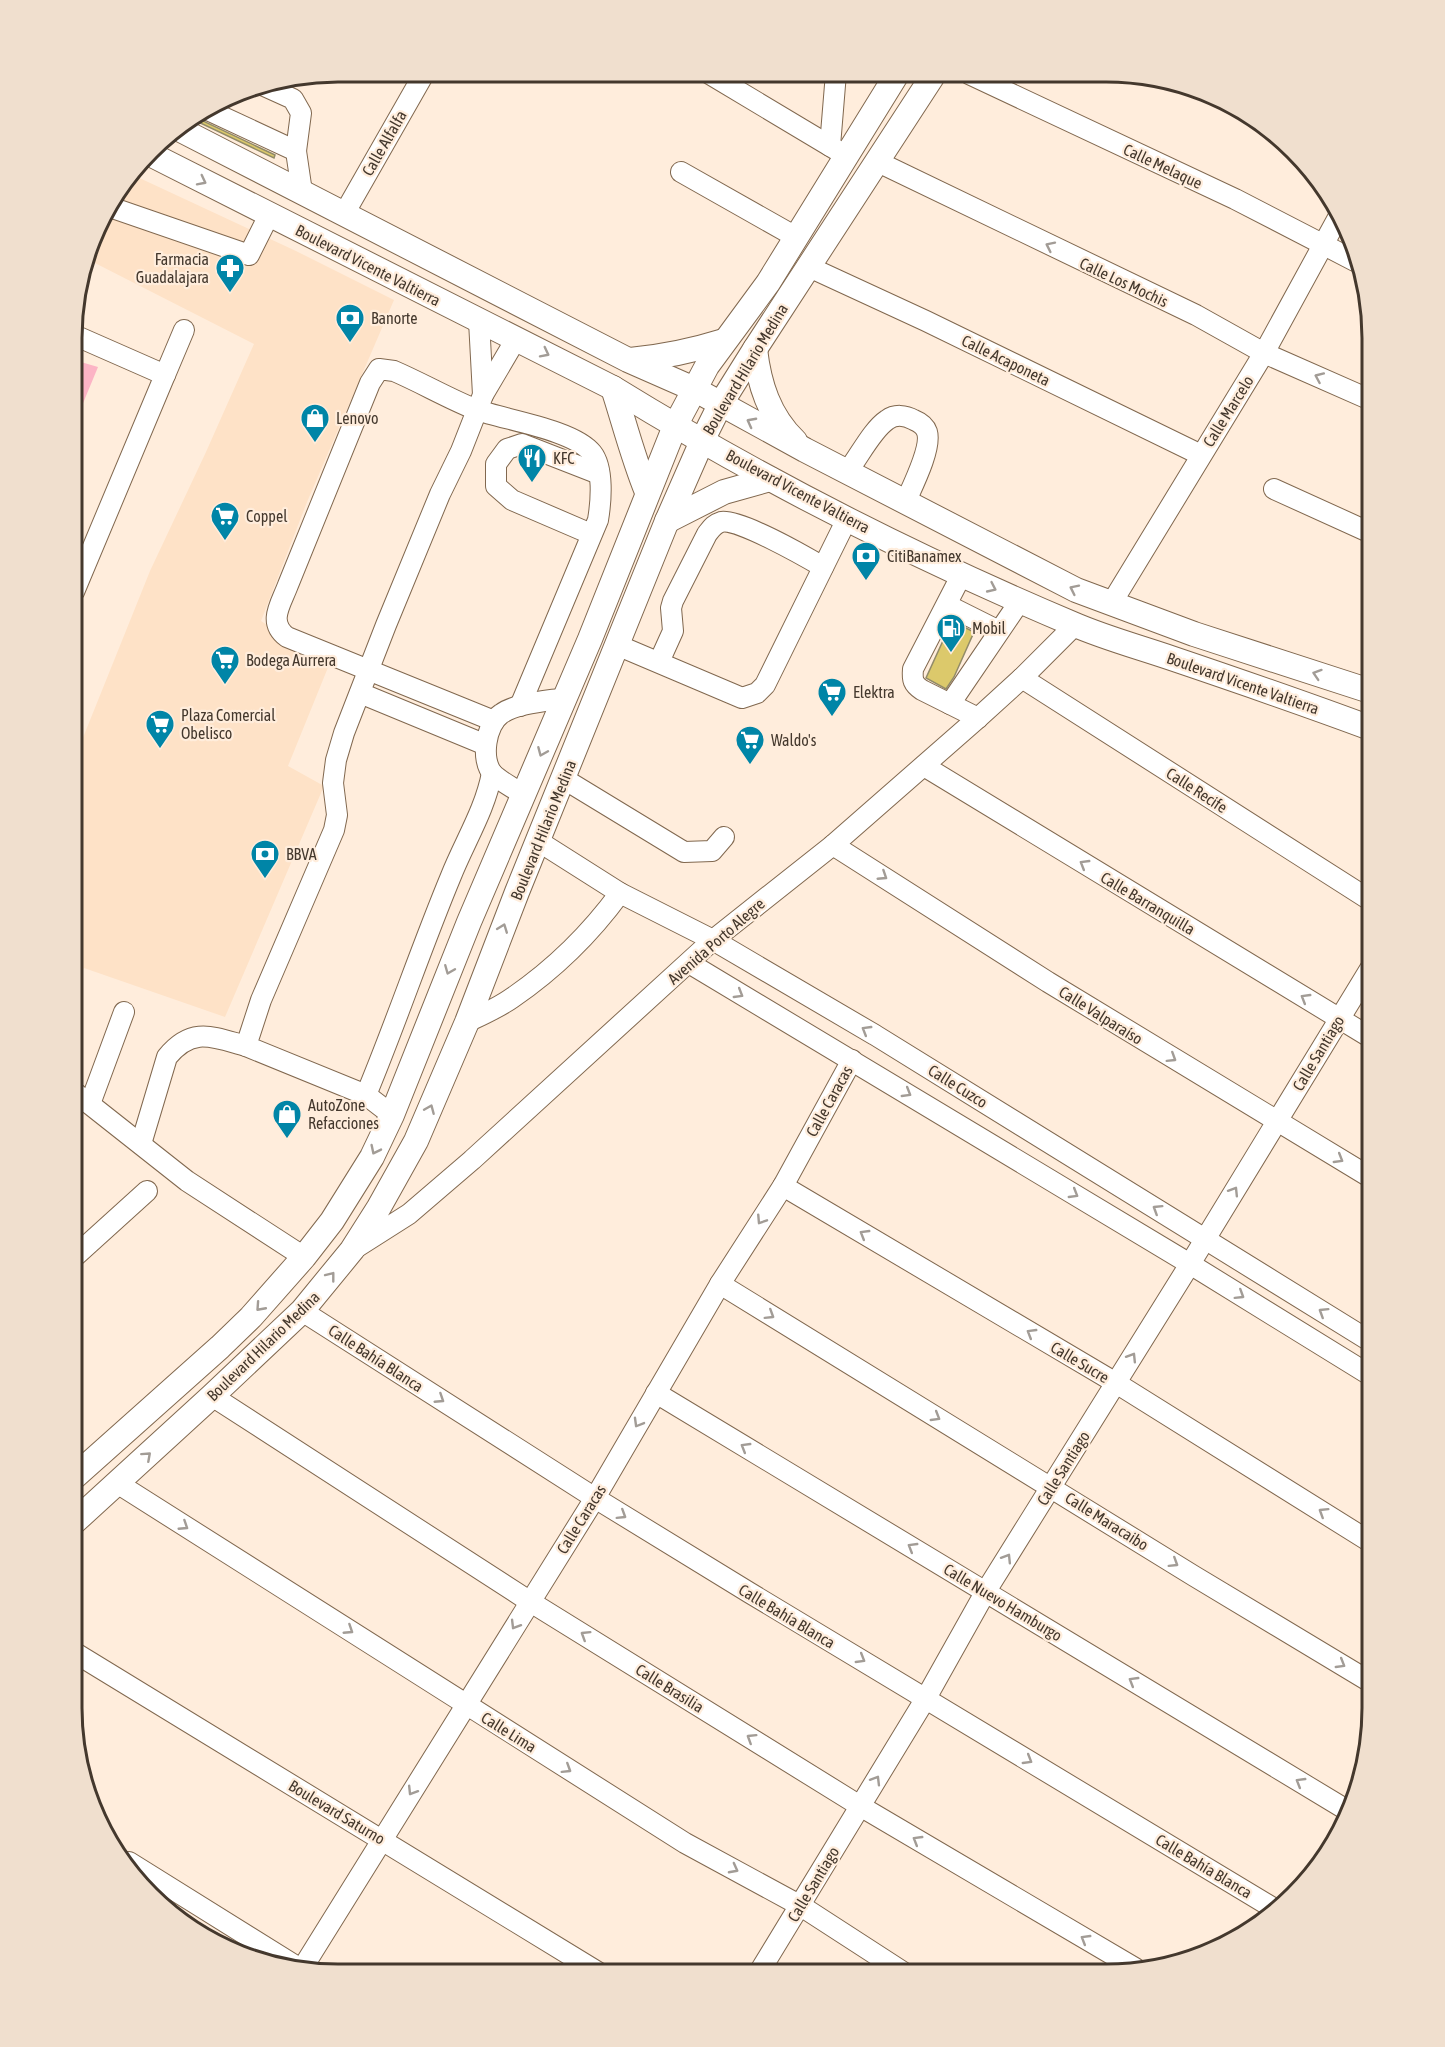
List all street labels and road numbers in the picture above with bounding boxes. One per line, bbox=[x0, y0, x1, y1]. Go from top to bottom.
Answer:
street label: Calle Alfalfa bbox=[358, 107, 410, 179]
street label: Calle Melaque bbox=[1120, 140, 1205, 193]
street label: Boulevard Vicente Valtierra bbox=[293, 221, 443, 309]
street label: Calle Los Mochis bbox=[1077, 254, 1171, 310]
street label: Boulevard Hilario Medina bbox=[699, 300, 791, 438]
street label: Calle Acaponeta bbox=[959, 331, 1053, 390]
street label: Calle Marcelo bbox=[1199, 372, 1257, 450]
street label: Boulevard Vicente Valtierra bbox=[723, 446, 873, 536]
street label: Boulevard Vicente Valtierra bbox=[1164, 648, 1322, 718]
street label: Boulevard Hilario Medina bbox=[507, 757, 579, 903]
street label: Calle Recife bbox=[1163, 764, 1231, 816]
street label: Calle Barranquilla bbox=[1097, 868, 1198, 939]
street label: Avenida Porto Alegre bbox=[664, 894, 769, 989]
street label: Calle Valparaíso bbox=[1055, 982, 1146, 1049]
street label: Calle Santiago bbox=[1289, 1012, 1348, 1094]
street label: Calle Cuzco bbox=[925, 1061, 991, 1111]
street label: Calle Caracas bbox=[802, 1062, 856, 1139]
street label: Boulevard Hilario Medina bbox=[203, 1288, 323, 1404]
street label: Calle Bahía Blanca bbox=[325, 1321, 427, 1395]
street label: Calle Sucre bbox=[1048, 1338, 1112, 1386]
street label: Calle Santiago bbox=[1033, 1428, 1094, 1509]
street label: Calle Caracas bbox=[553, 1481, 609, 1557]
street label: Calle Maracaibo bbox=[1062, 1488, 1152, 1554]
street label: Calle Nuevo Hamburgo bbox=[940, 1560, 1065, 1645]
street label: Calle Bahía Blanca bbox=[736, 1580, 838, 1652]
street label: Calle Brasilia bbox=[633, 1660, 707, 1716]
street label: Calle Lima bbox=[478, 1708, 540, 1756]
street label: Boulevard Saturno bbox=[286, 1776, 388, 1848]
street label: Calle Bahía Blanca bbox=[1153, 1830, 1255, 1902]
street label: Calle Santiago bbox=[784, 1843, 843, 1925]

